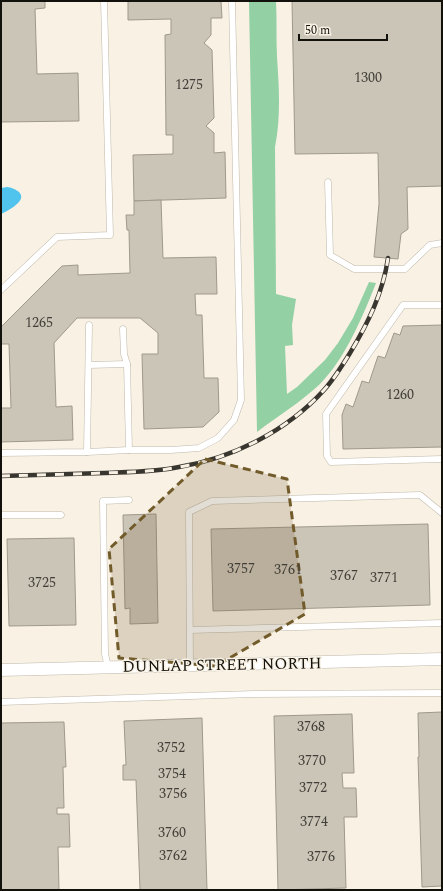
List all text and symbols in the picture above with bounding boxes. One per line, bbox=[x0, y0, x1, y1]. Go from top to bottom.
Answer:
scale bar bbox=[299, 16, 387, 42]
text: 50 m bbox=[305, 21, 330, 40]
house number: 1300 bbox=[354, 67, 382, 88]
house number: 1275 bbox=[175, 74, 203, 95]
house number: 1265 bbox=[25, 312, 53, 333]
house number: 1260 bbox=[386, 384, 414, 405]
house number: 3757 bbox=[227, 558, 255, 579]
house number: 3761 bbox=[274, 559, 302, 580]
house number: 3767 bbox=[330, 565, 358, 586]
house number: 3771 bbox=[370, 567, 398, 588]
house number: 3725 bbox=[28, 572, 56, 593]
street label: DUNLAP STREET NORTH bbox=[122, 651, 322, 679]
house number: 3768 bbox=[297, 716, 325, 737]
house number: 3752 bbox=[157, 737, 185, 758]
house number: 3770 bbox=[298, 750, 326, 771]
house number: 3754 bbox=[158, 763, 186, 784]
house number: 3772 bbox=[299, 777, 327, 798]
house number: 3756 bbox=[159, 783, 187, 804]
house number: 3774 bbox=[300, 811, 328, 832]
house number: 3760 bbox=[158, 822, 186, 843]
house number: 3762 bbox=[159, 845, 187, 866]
house number: 3776 bbox=[307, 846, 335, 867]

